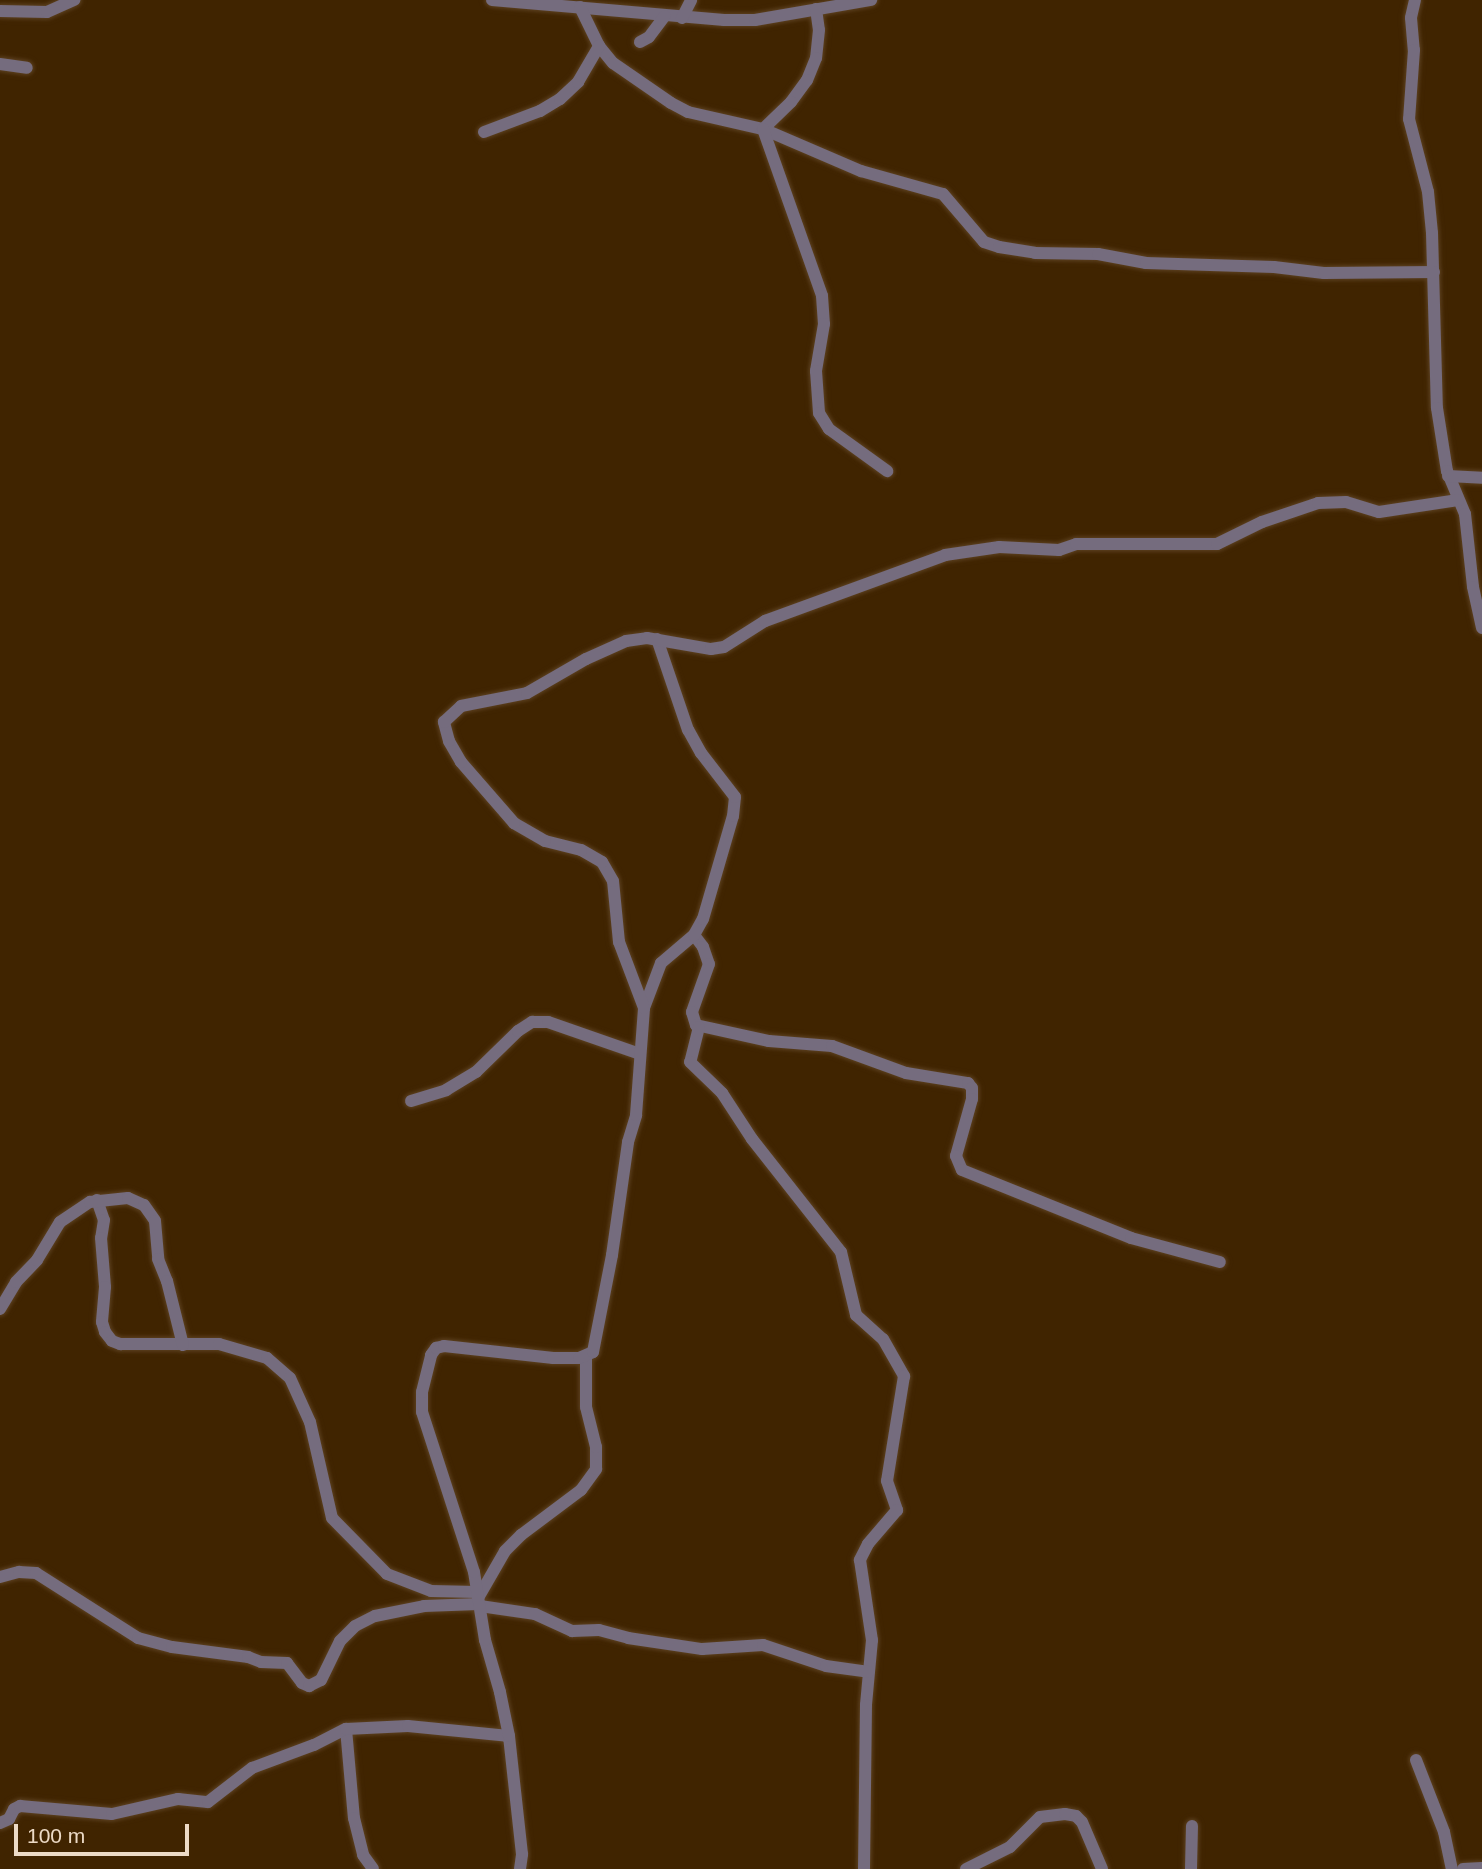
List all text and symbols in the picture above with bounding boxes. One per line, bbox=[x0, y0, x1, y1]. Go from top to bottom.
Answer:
scale bar bbox=[18, 1810, 192, 1854]
text: 100 m bbox=[27, 1824, 85, 1847]

